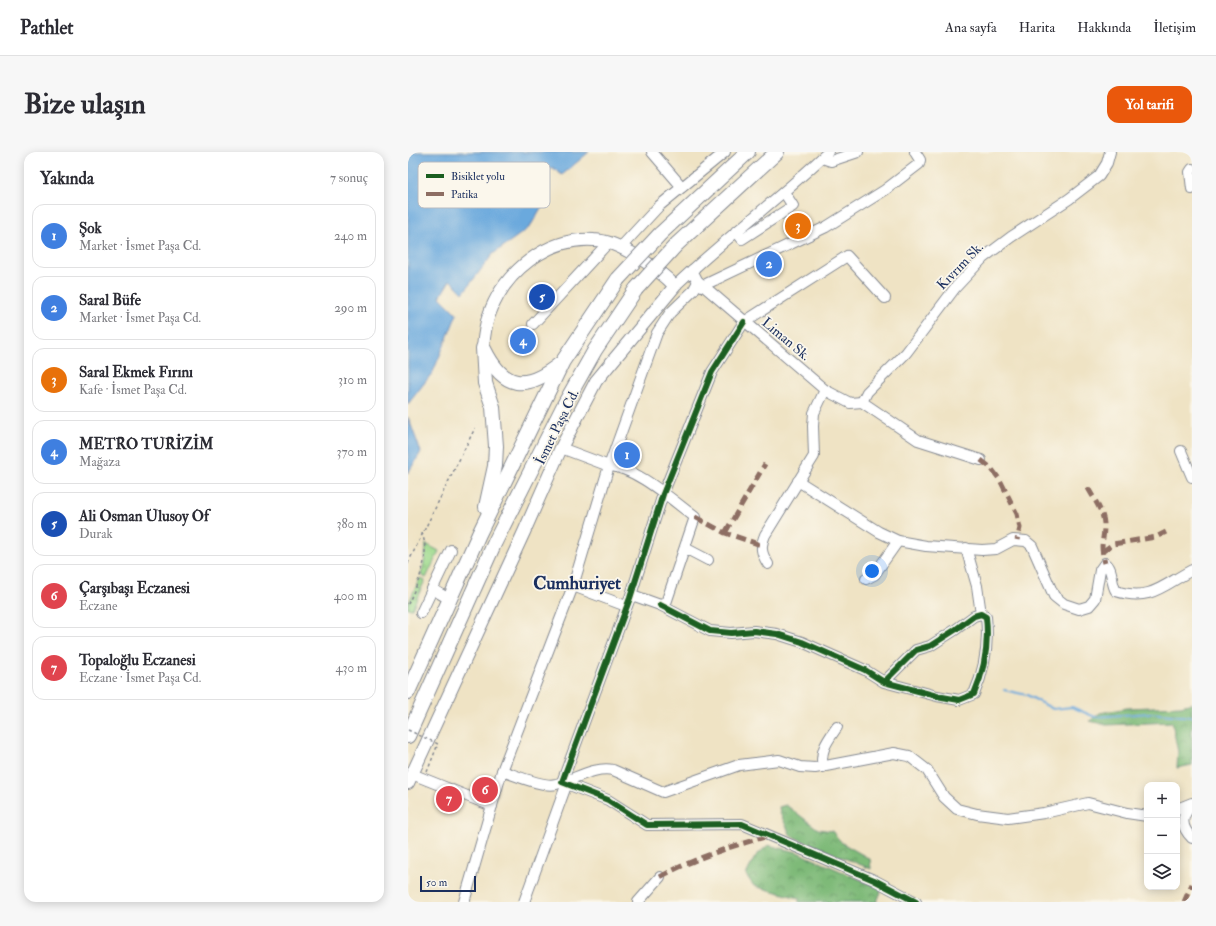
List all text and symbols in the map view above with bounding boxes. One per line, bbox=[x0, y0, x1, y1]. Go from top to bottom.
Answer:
text: Pathlet bbox=[20, 16, 74, 40]
text: Ana sayfa bbox=[945, 19, 997, 36]
text: Harita bbox=[1019, 19, 1055, 36]
text: Hakkında bbox=[1077, 19, 1131, 36]
text: İletişim bbox=[1153, 19, 1196, 36]
button: Yol tarifi bbox=[1107, 86, 1192, 123]
text: Bize ulaşın bbox=[24, 87, 146, 122]
legend bbox=[418, 162, 550, 208]
text: Yakında bbox=[40, 168, 94, 189]
text: 7 sonuç bbox=[330, 170, 368, 186]
text: Bisiklet yolu bbox=[451, 170, 505, 184]
text: Patika bbox=[451, 188, 478, 201]
pin: 3 bbox=[785, 211, 811, 241]
text: Şok bbox=[79, 219, 102, 238]
text: 1 bbox=[52, 228, 56, 244]
text: 240 m bbox=[334, 228, 367, 244]
text: Market · İsmet Paşa Cd. bbox=[79, 238, 201, 254]
street label: Kıvrım Sk. bbox=[933, 238, 987, 293]
pin: 2 bbox=[756, 249, 782, 279]
pin: 5 bbox=[529, 282, 555, 312]
text: Saral Büfe bbox=[79, 291, 141, 310]
text: 2 bbox=[51, 300, 57, 316]
text: 290 m bbox=[334, 300, 367, 316]
text: Market · İsmet Paşa Cd. bbox=[79, 310, 201, 326]
street label: Liman Sk. bbox=[758, 314, 814, 364]
pin: 4 bbox=[510, 326, 536, 356]
text: Saral Ekmek Fırını bbox=[79, 363, 193, 382]
text: 3 bbox=[52, 372, 57, 388]
text: 310 m bbox=[338, 372, 367, 388]
text: Kafe · İsmet Paşa Cd. bbox=[79, 382, 187, 398]
street label: İsmet Paşa Cd. bbox=[531, 386, 583, 467]
text: METRO TURİZİM bbox=[79, 435, 214, 454]
pin: 1 bbox=[614, 440, 640, 470]
text: 4 bbox=[50, 444, 58, 460]
text: 370 m bbox=[337, 444, 367, 460]
text: Mağaza bbox=[79, 454, 120, 470]
text: Ali Osman Ulusoy Of bbox=[79, 507, 209, 526]
text: 5 bbox=[51, 516, 57, 532]
text: 380 m bbox=[336, 516, 367, 532]
text: Durak bbox=[79, 526, 113, 542]
your location bbox=[862, 561, 882, 581]
district label: Cumhuriyet bbox=[533, 572, 621, 595]
text: Çarşıbaşı Eczanesi bbox=[79, 579, 190, 598]
text: 6 bbox=[51, 588, 57, 604]
text: 400 m bbox=[334, 588, 367, 604]
text: Eczane bbox=[79, 598, 117, 614]
text: Topaloğlu Eczanesi bbox=[79, 651, 196, 670]
text: 7 bbox=[51, 660, 57, 676]
text: 430 m bbox=[336, 660, 367, 676]
text: Eczane · İsmet Paşa Cd. bbox=[79, 670, 201, 686]
pin: 6 bbox=[472, 775, 498, 805]
map controls bbox=[1144, 782, 1180, 890]
button: + bbox=[1144, 782, 1180, 818]
pin: 7 bbox=[436, 784, 462, 814]
button: − bbox=[1144, 818, 1180, 854]
button: layers bbox=[1144, 854, 1180, 890]
scale bar bbox=[420, 874, 476, 893]
text: 50 m bbox=[426, 876, 447, 889]

